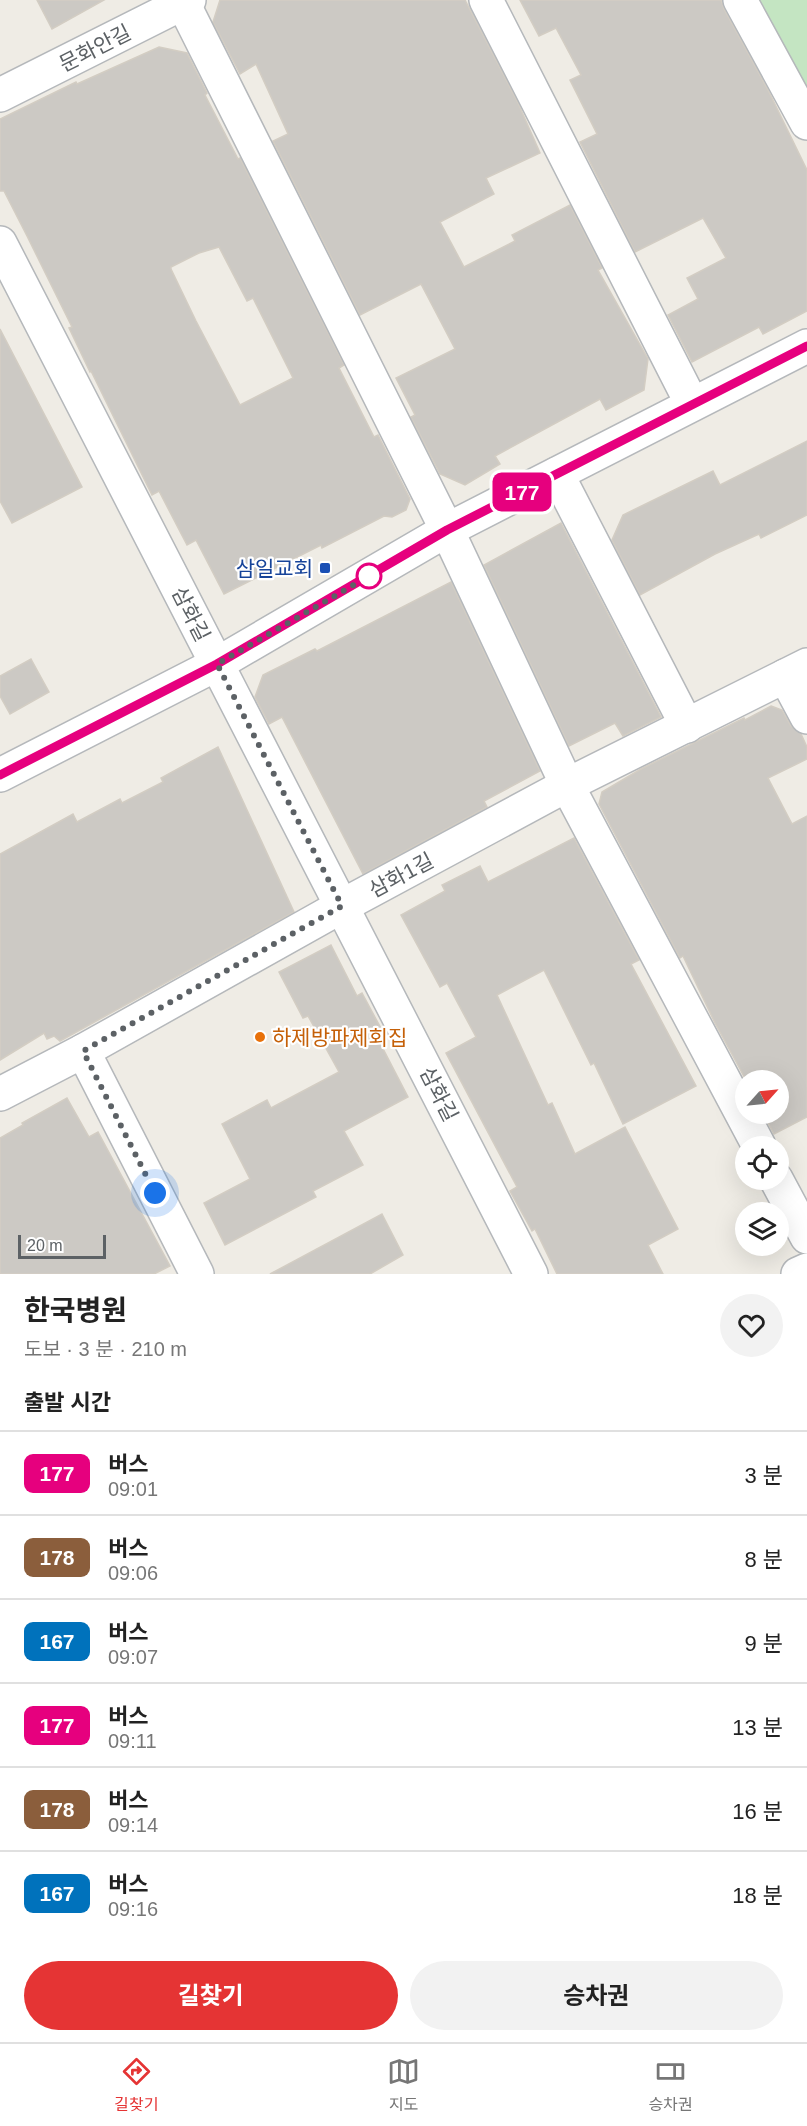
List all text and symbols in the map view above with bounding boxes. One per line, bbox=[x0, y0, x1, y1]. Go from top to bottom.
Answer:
street label: 문화안길 bbox=[55, 20, 135, 76]
line badge: 177 bbox=[488, 472, 556, 512]
text: 177 bbox=[504, 481, 540, 504]
place label: 삼일교회 bbox=[236, 557, 313, 580]
marker: 삼일교회 bbox=[318, 561, 332, 575]
unlabelled marker bbox=[356, 563, 382, 589]
street label: 삼화길 bbox=[168, 583, 214, 645]
street label: 삼화1길 bbox=[365, 848, 437, 902]
place label: 하제방파제회집 bbox=[272, 1026, 407, 1049]
marker: 하제방파제회집 bbox=[253, 1030, 267, 1044]
street label: 삼화길 bbox=[416, 1063, 462, 1125]
north arrow bbox=[735, 1070, 789, 1124]
map controls bbox=[735, 1070, 789, 1256]
button: locate bbox=[735, 1136, 789, 1190]
your location bbox=[140, 1178, 170, 1208]
button: layers bbox=[735, 1202, 789, 1256]
scale bar bbox=[18, 1232, 106, 1260]
text: 20 m bbox=[27, 1237, 63, 1254]
button: heart bbox=[720, 1294, 783, 1357]
text: 한국병원 bbox=[24, 1295, 127, 1326]
text: 도보 · 3 분 · 210 m bbox=[24, 1338, 187, 1360]
text: 출발 시간 bbox=[24, 1390, 111, 1415]
text: 버스 bbox=[108, 1452, 148, 1477]
text: 177 bbox=[39, 1462, 75, 1485]
text: 3 분 bbox=[744, 1463, 783, 1488]
text: 09:01 bbox=[108, 1478, 158, 1500]
text: 버스 bbox=[108, 1536, 148, 1561]
text: 178 bbox=[39, 1546, 75, 1569]
text: 8 분 bbox=[744, 1547, 783, 1572]
text: 09:06 bbox=[108, 1562, 158, 1584]
text: 버스 bbox=[108, 1620, 148, 1645]
text: 167 bbox=[39, 1630, 75, 1653]
text: 9 분 bbox=[744, 1631, 783, 1656]
text: 09:07 bbox=[108, 1646, 158, 1668]
text: 버스 bbox=[108, 1704, 148, 1729]
text: 177 bbox=[39, 1714, 75, 1737]
text: 13 분 bbox=[732, 1715, 783, 1740]
text: 09:11 bbox=[108, 1730, 157, 1752]
text: 버스 bbox=[108, 1788, 148, 1813]
text: 178 bbox=[39, 1798, 75, 1821]
text: 16 분 bbox=[732, 1799, 783, 1824]
text: 09:14 bbox=[108, 1814, 158, 1836]
text: 버스 bbox=[108, 1872, 148, 1897]
text: 167 bbox=[39, 1882, 75, 1905]
text: 18 분 bbox=[732, 1883, 783, 1908]
text: 09:16 bbox=[108, 1898, 158, 1920]
button: 길찾기 bbox=[24, 1961, 398, 2030]
button: 승차권 bbox=[410, 1961, 783, 2030]
tab: 길찾기 bbox=[114, 2055, 158, 2115]
tab: 지도 bbox=[387, 2055, 420, 2115]
tab: 승차권 bbox=[649, 2055, 693, 2115]

